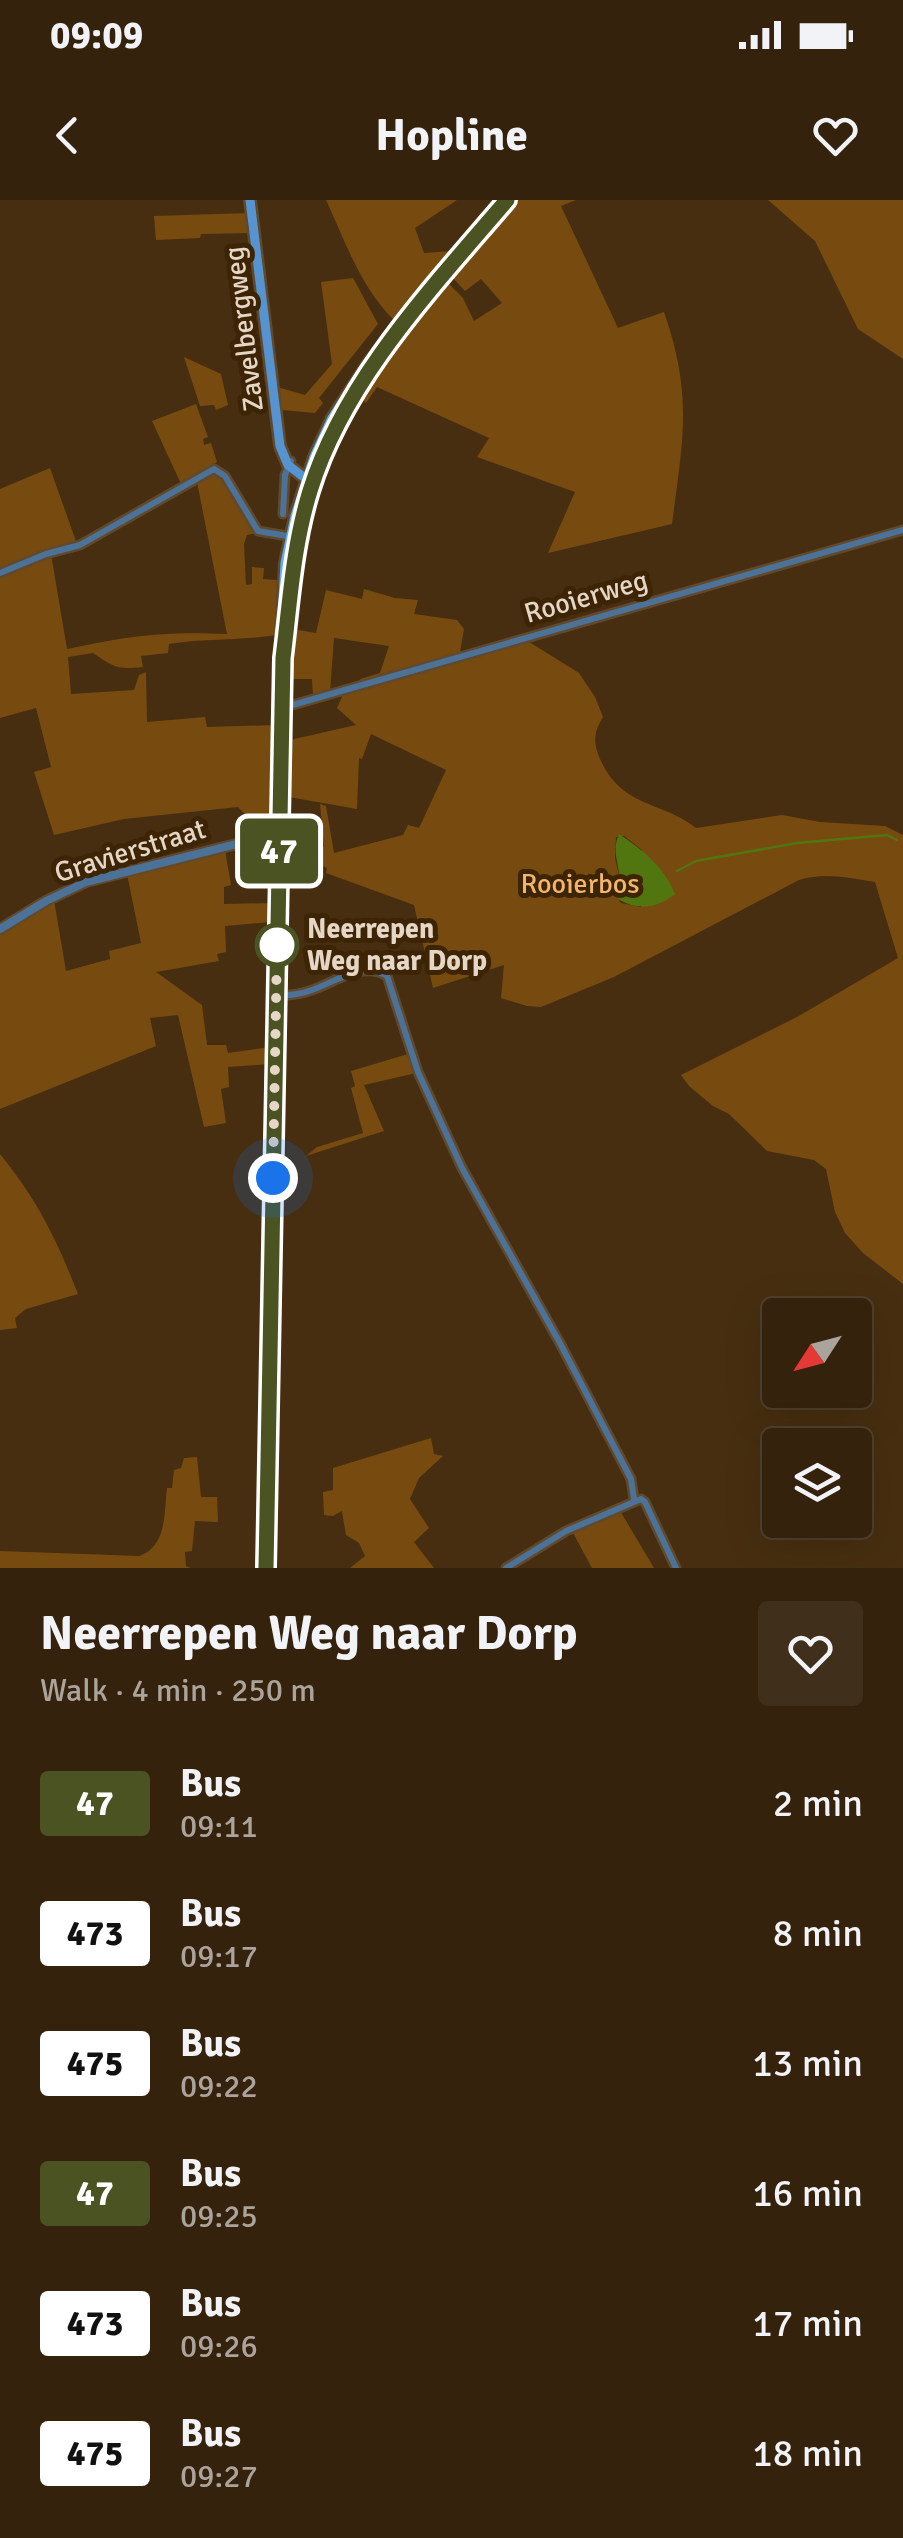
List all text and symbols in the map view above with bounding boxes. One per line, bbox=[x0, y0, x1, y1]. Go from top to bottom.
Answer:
text: 09:09 bbox=[50, 12, 143, 59]
icon: back bbox=[40, 108, 95, 163]
text: Hopline bbox=[375, 108, 528, 163]
icon: heart bbox=[808, 108, 863, 163]
street label: Zavelbergweg bbox=[217, 245, 271, 413]
street label: Rooierweg bbox=[520, 563, 652, 631]
street label: Gravierstraat bbox=[50, 812, 210, 890]
line badge: 47 bbox=[234, 818, 324, 884]
text: 47 bbox=[260, 830, 298, 873]
park label: Rooierbos bbox=[520, 867, 640, 901]
place label: Neerrepen Weg naar Dorp bbox=[307, 912, 487, 978]
marker: Neerrepen Weg naar Dorp bbox=[256, 924, 298, 966]
your location bbox=[248, 1153, 298, 1203]
north arrow bbox=[762, 1298, 872, 1408]
map controls bbox=[762, 1298, 872, 1538]
button: layers bbox=[762, 1428, 872, 1538]
button: heart bbox=[758, 1601, 863, 1706]
text: Neerrepen Weg naar Dorp bbox=[40, 1604, 578, 1663]
text: Walk · 4 min · 250 m bbox=[40, 1671, 316, 1710]
text: Bus bbox=[180, 1760, 241, 1807]
text: 2 min bbox=[773, 1780, 863, 1827]
text: 47 bbox=[76, 1782, 114, 1825]
text: 09:11 bbox=[180, 1807, 258, 1846]
text: Bus bbox=[180, 1890, 241, 1937]
text: 8 min bbox=[773, 1910, 863, 1957]
text: 473 bbox=[67, 1912, 123, 1955]
text: 09:17 bbox=[180, 1937, 258, 1976]
text: Bus bbox=[180, 2020, 241, 2067]
text: 13 min bbox=[752, 2040, 863, 2087]
text: 475 bbox=[67, 2042, 123, 2085]
text: 09:22 bbox=[180, 2067, 258, 2106]
text: Bus bbox=[180, 2150, 241, 2197]
text: 16 min bbox=[752, 2170, 863, 2217]
text: 47 bbox=[76, 2172, 114, 2215]
text: 09:25 bbox=[180, 2197, 258, 2236]
text: Bus bbox=[180, 2280, 241, 2327]
text: 17 min bbox=[752, 2300, 863, 2347]
text: 473 bbox=[67, 2302, 123, 2345]
text: 09:26 bbox=[180, 2327, 258, 2366]
text: Bus bbox=[180, 2410, 241, 2457]
text: 18 min bbox=[752, 2430, 863, 2477]
text: 475 bbox=[67, 2432, 123, 2475]
text: 09:27 bbox=[180, 2457, 258, 2496]

